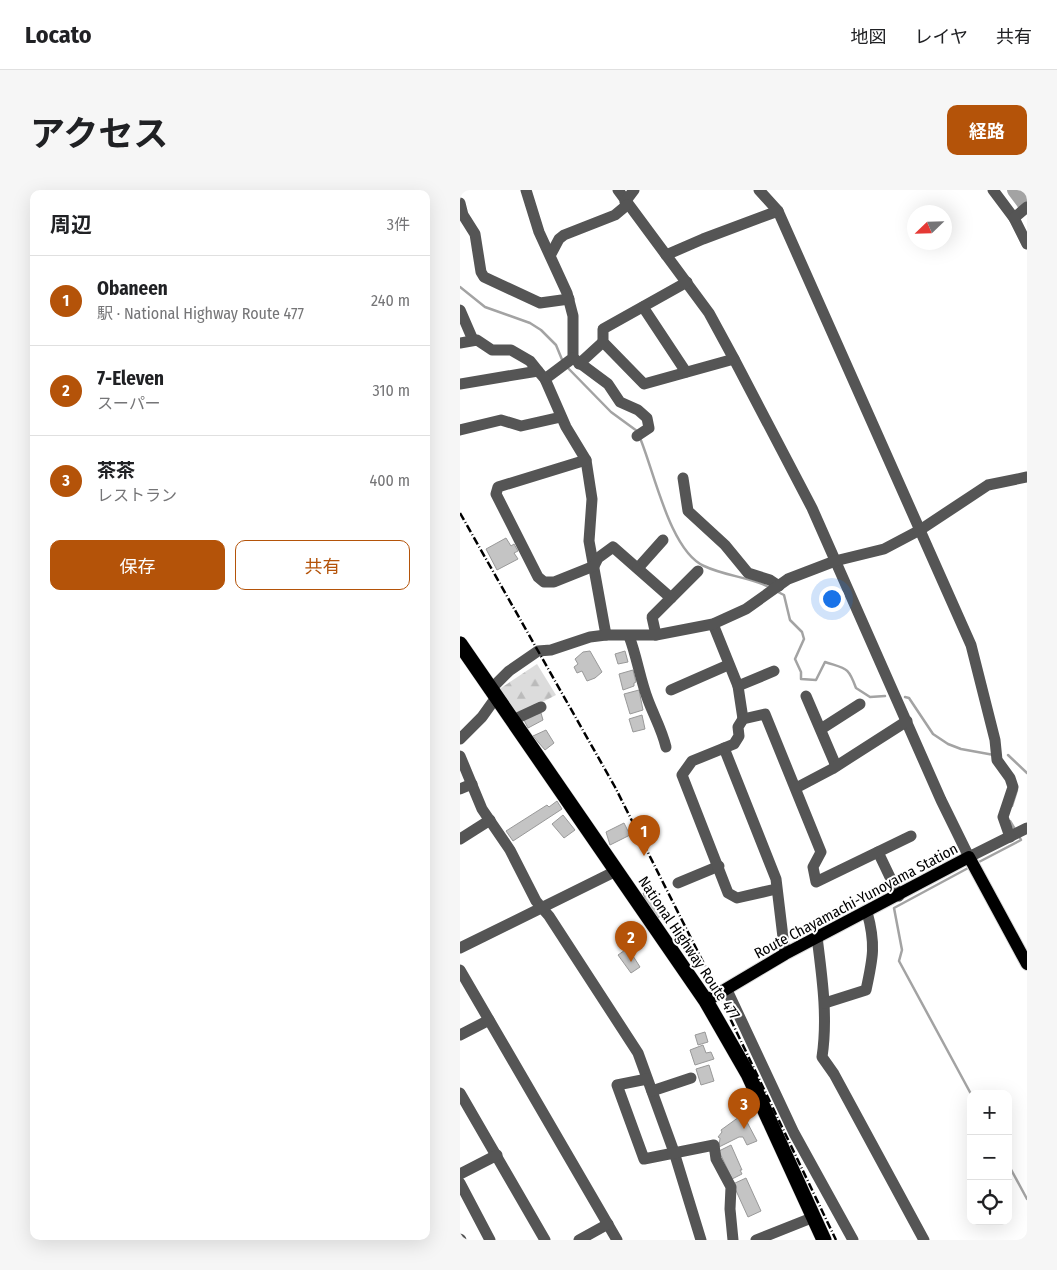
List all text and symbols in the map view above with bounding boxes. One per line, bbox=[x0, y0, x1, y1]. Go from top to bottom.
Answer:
text: Locato bbox=[25, 21, 91, 49]
text: 地図 bbox=[851, 26, 887, 48]
text: レイヤ bbox=[915, 26, 968, 48]
text: 共有 bbox=[996, 26, 1032, 48]
button: 経路 bbox=[947, 105, 1027, 155]
text: アクセス bbox=[30, 113, 168, 155]
north arrow bbox=[907, 205, 952, 250]
text: 周辺 bbox=[50, 212, 92, 238]
text: 3件 bbox=[387, 215, 410, 234]
text: Obaneen bbox=[97, 277, 168, 300]
text: 1 bbox=[63, 291, 69, 310]
text: 240 m bbox=[371, 291, 410, 310]
text: 駅 · National Highway Route 477 bbox=[97, 304, 304, 323]
text: 7-Eleven bbox=[97, 367, 164, 390]
text: 2 bbox=[62, 381, 70, 400]
text: 310 m bbox=[373, 381, 410, 400]
text: スーパー bbox=[97, 394, 161, 413]
text: 茶茶 bbox=[97, 459, 135, 482]
text: 3 bbox=[62, 471, 70, 490]
text: 400 m bbox=[370, 471, 410, 490]
text: レストラン bbox=[97, 486, 177, 505]
button: 保存 bbox=[50, 540, 225, 590]
button: 共有 bbox=[235, 540, 410, 590]
your location bbox=[819, 586, 845, 612]
pin: 1 bbox=[628, 815, 660, 856]
street label: Route Chayamachi-Yunoyama Station bbox=[751, 840, 961, 962]
street label: National Highway Route 477 bbox=[634, 873, 744, 1023]
pin: 2 bbox=[615, 921, 647, 962]
pin: 3 bbox=[728, 1088, 760, 1129]
map controls bbox=[967, 1090, 1012, 1225]
button: + bbox=[967, 1090, 1012, 1135]
button: − bbox=[967, 1135, 1012, 1180]
button: locate bbox=[967, 1180, 1012, 1225]

